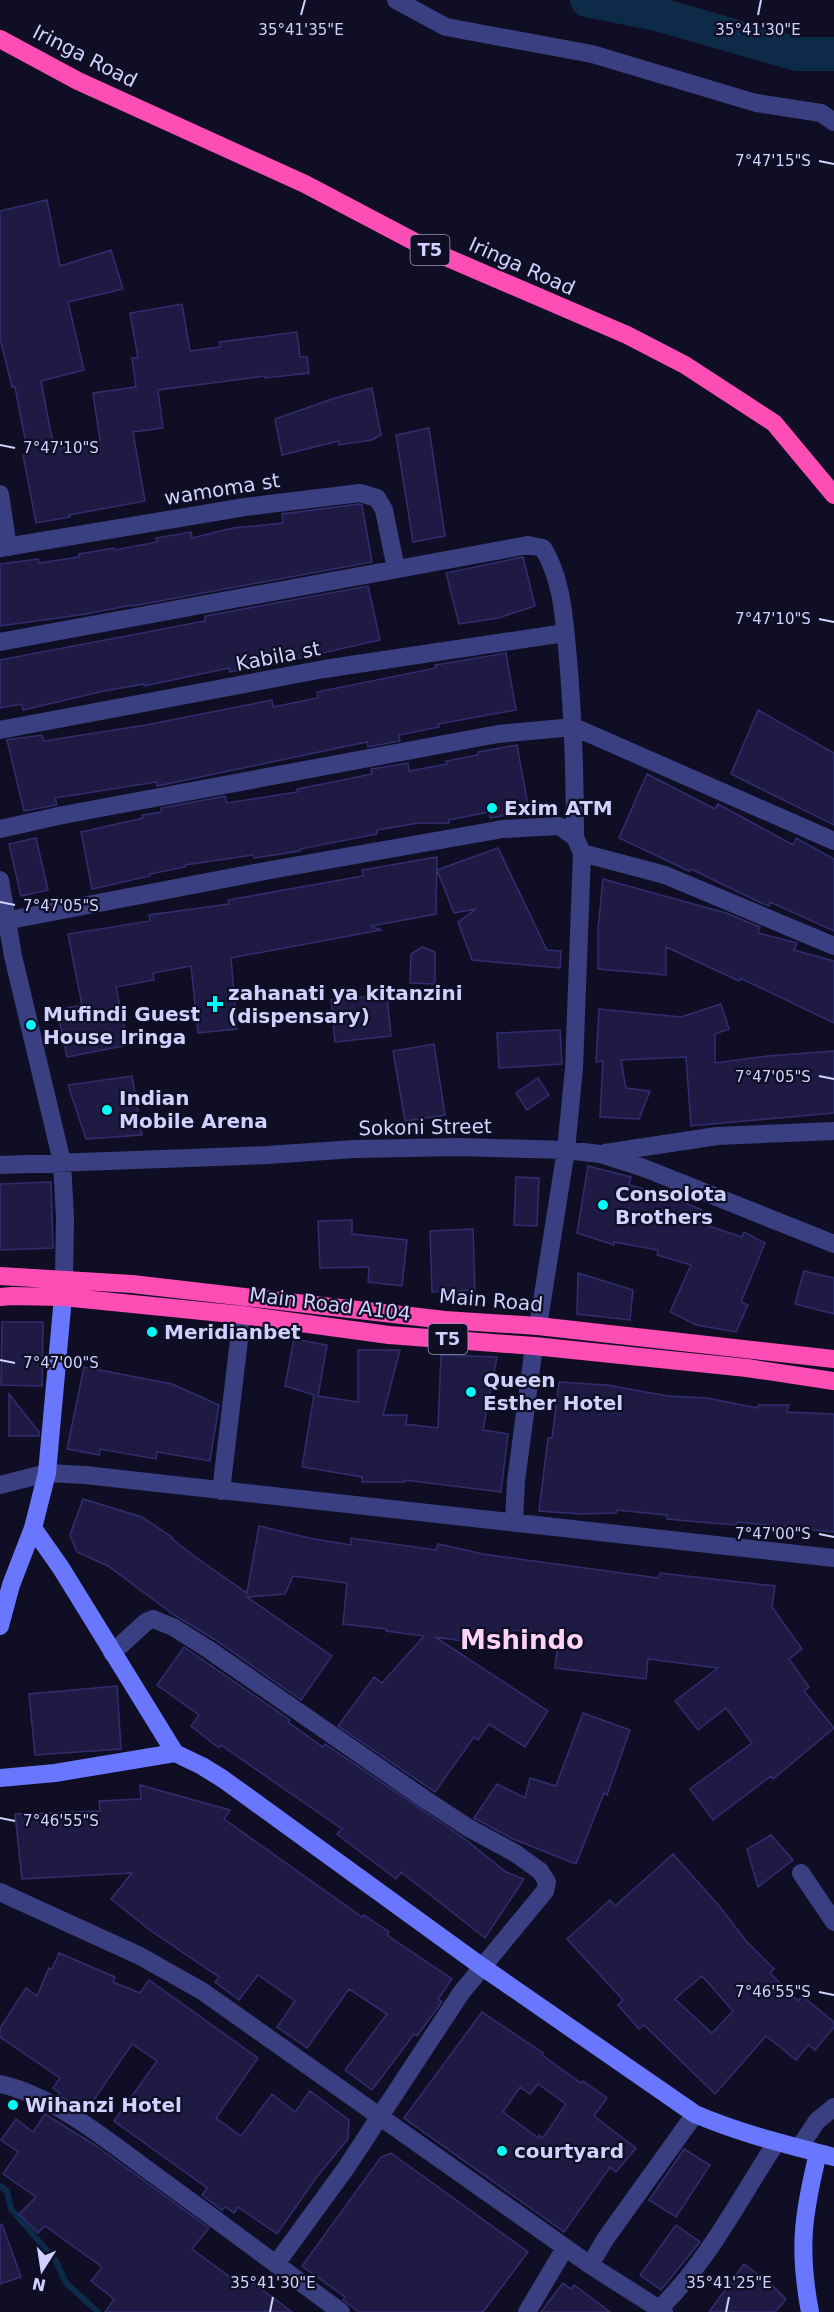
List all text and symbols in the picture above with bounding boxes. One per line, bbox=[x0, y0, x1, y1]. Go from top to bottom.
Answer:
street label: Iringa Road bbox=[29, 19, 141, 93]
text: 35°41'35"E bbox=[258, 21, 344, 39]
text: 35°41'30"E bbox=[715, 21, 801, 39]
text: 7°47'15"S bbox=[735, 152, 811, 170]
street label: Iringa Road bbox=[465, 232, 579, 300]
road number: T5 bbox=[410, 235, 450, 265]
text: 7°47'10"S bbox=[23, 439, 99, 457]
street label: wamoma st bbox=[162, 468, 282, 510]
text: 7°47'10"S bbox=[735, 610, 811, 628]
street label: Kabila st bbox=[234, 636, 323, 676]
place label: Exim ATM bbox=[504, 796, 613, 820]
marker: Exim ATM bbox=[485, 801, 499, 815]
text: 7°47'05"S bbox=[23, 897, 99, 915]
place label: zahanati ya kitanzini (dispensary) bbox=[228, 981, 463, 1028]
marker: zahanati ya kitanzini (dispensary) bbox=[206, 995, 224, 1013]
place label: Mufindi Guest House Iringa bbox=[43, 1002, 200, 1049]
marker: Mufindi Guest House Iringa bbox=[24, 1018, 38, 1032]
text: 7°47'05"S bbox=[735, 1068, 811, 1086]
place label: Indian Mobile Arena bbox=[119, 1086, 268, 1133]
marker: Indian Mobile Arena bbox=[100, 1103, 114, 1117]
street label: Sokoni Street bbox=[358, 1114, 492, 1140]
place label: Consolota Brothers bbox=[615, 1182, 727, 1229]
marker: Consolota Brothers bbox=[596, 1198, 610, 1212]
street label: Main Road A104 bbox=[248, 1282, 412, 1326]
street label: Main Road bbox=[438, 1284, 544, 1316]
place label: Meridianbet bbox=[164, 1320, 301, 1344]
road number: T5 bbox=[428, 1324, 468, 1354]
marker: Meridianbet bbox=[145, 1325, 159, 1339]
text: 7°47'00"S bbox=[23, 1354, 99, 1372]
place label: Queen Esther Hotel bbox=[483, 1368, 623, 1415]
marker: Queen Esther Hotel bbox=[464, 1385, 478, 1399]
text: 7°47'00"S bbox=[735, 1525, 811, 1543]
district label: Mshindo bbox=[460, 1625, 584, 1655]
text: 7°46'55"S bbox=[23, 1812, 99, 1830]
text: 7°46'55"S bbox=[735, 1983, 811, 2001]
place label: Wihanzi Hotel bbox=[25, 2093, 182, 2117]
marker: Wihanzi Hotel bbox=[6, 2098, 20, 2112]
place label: courtyard bbox=[514, 2139, 624, 2163]
marker: courtyard bbox=[495, 2144, 509, 2158]
north arrow bbox=[12, 2240, 72, 2300]
text: N bbox=[30, 2273, 48, 2295]
text: 35°41'30"E bbox=[230, 2274, 316, 2292]
text: 35°41'25"E bbox=[686, 2274, 772, 2292]

